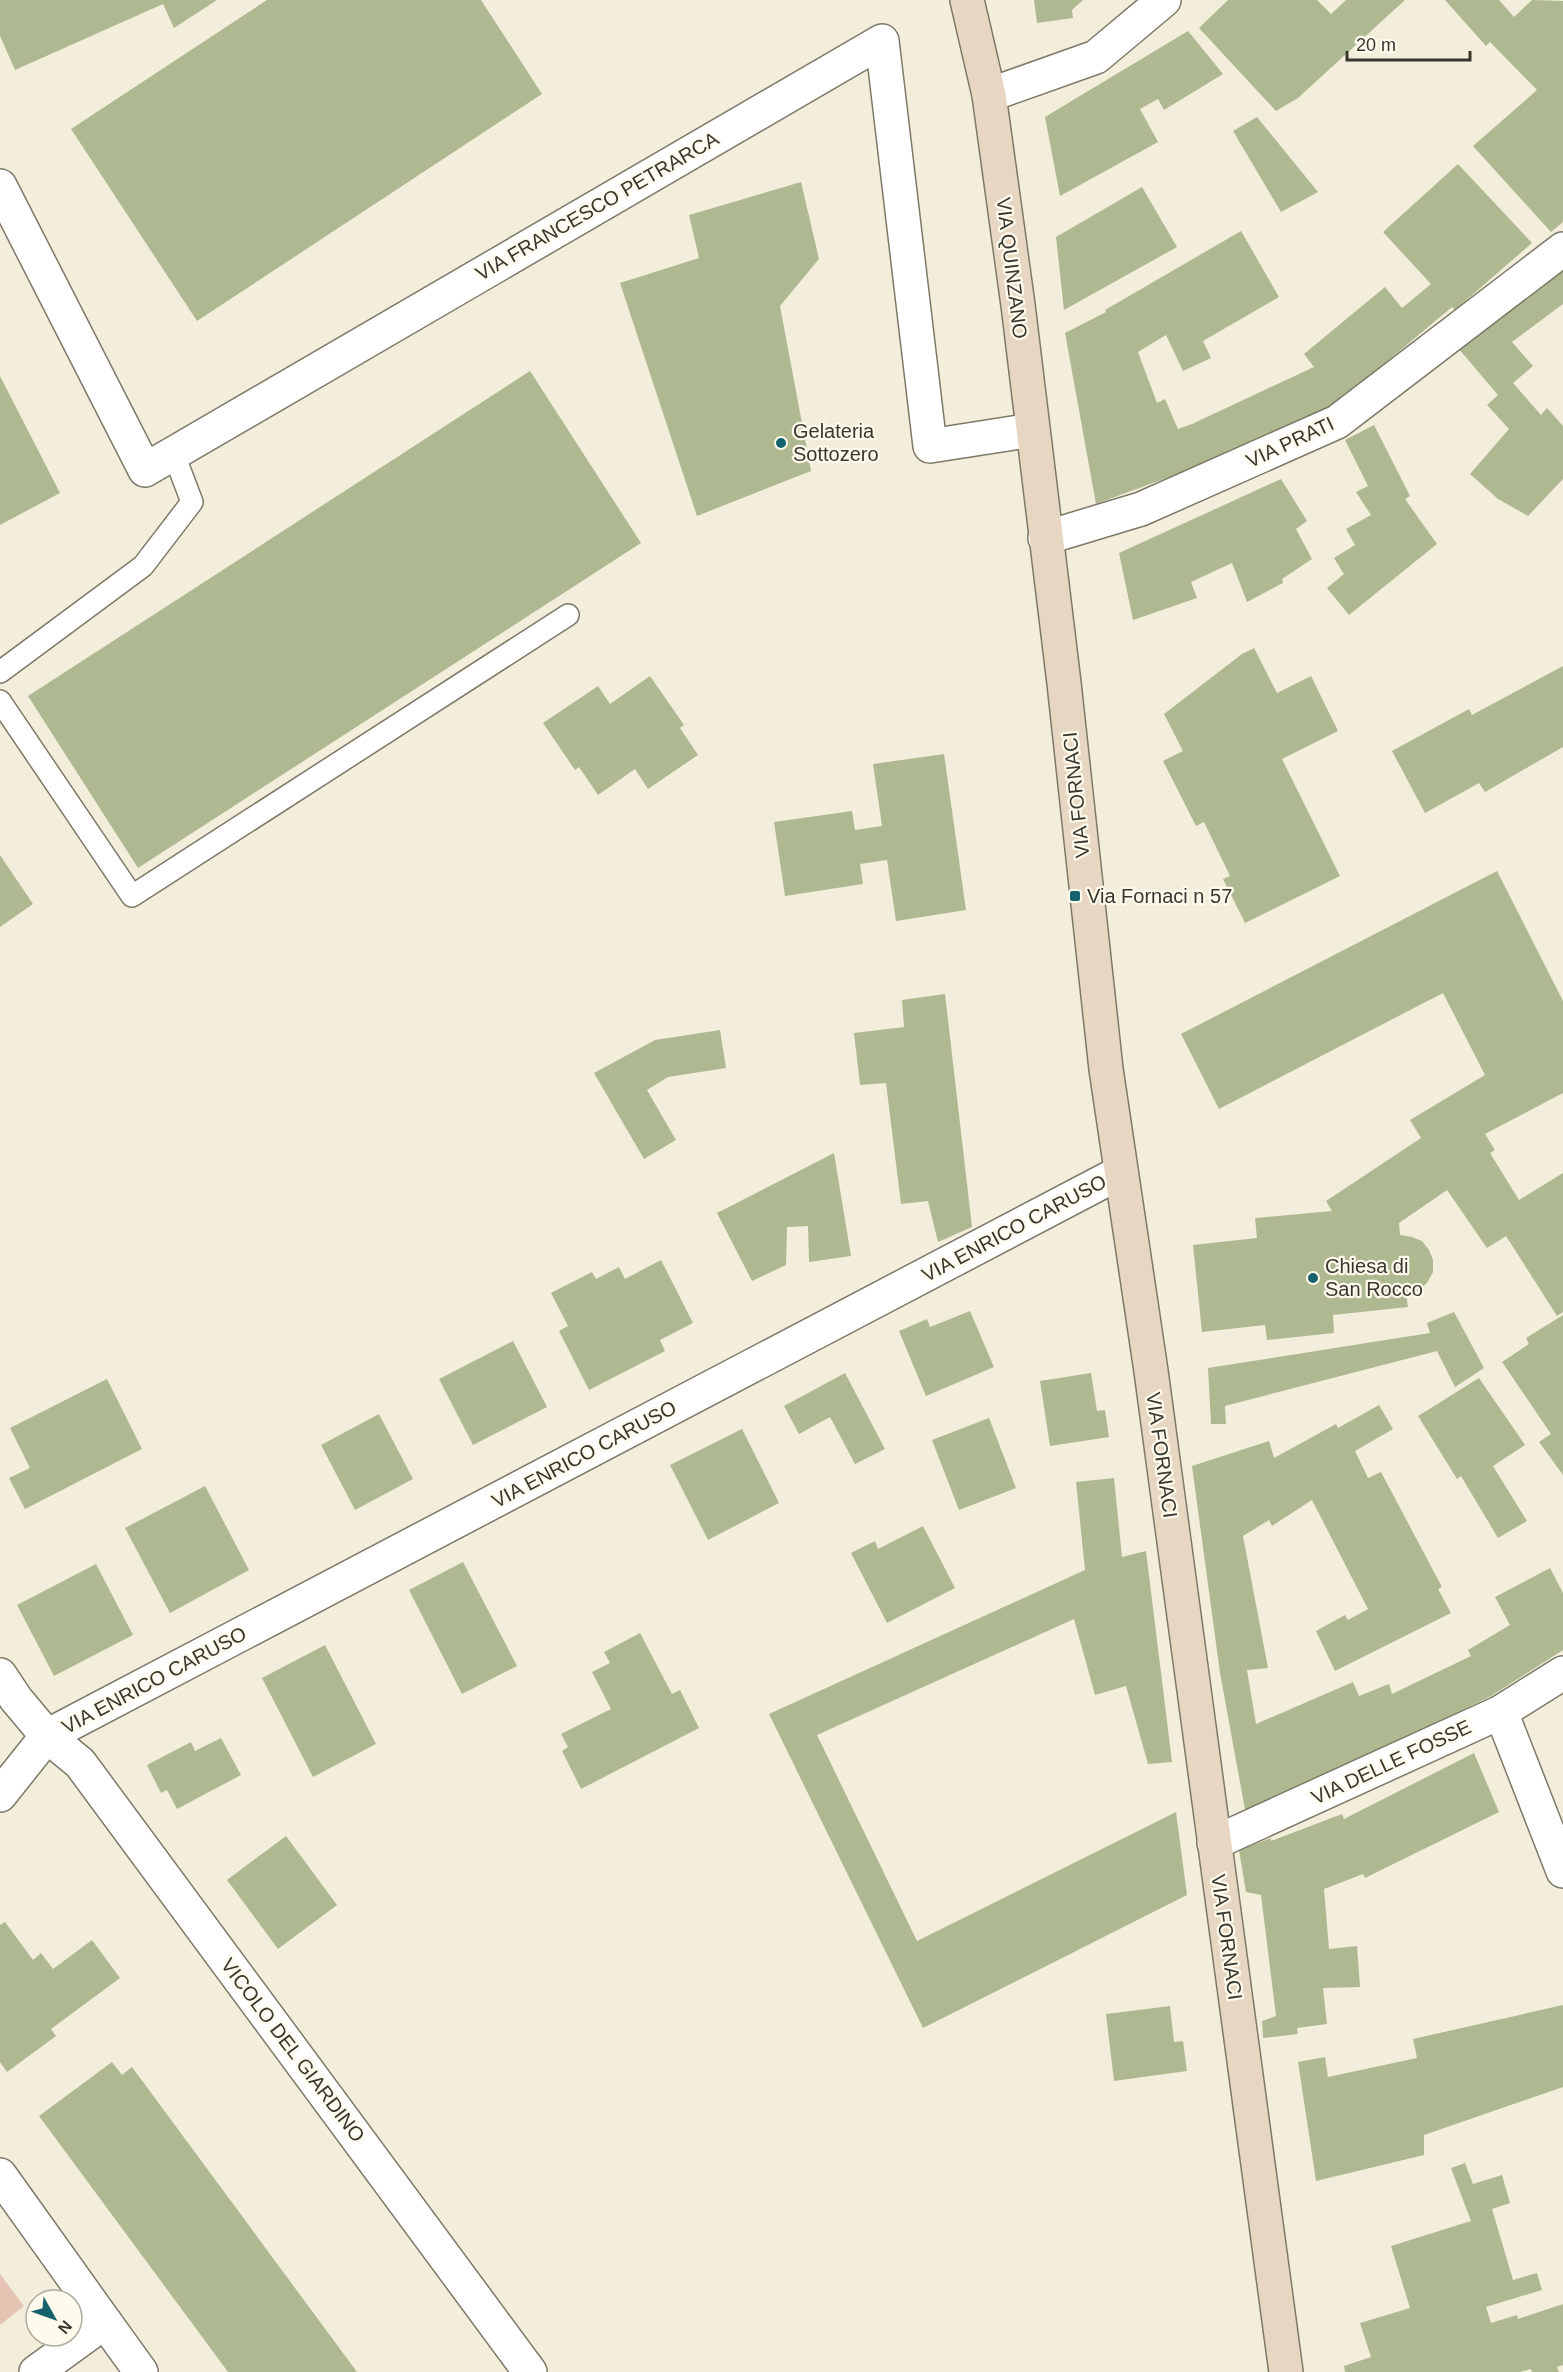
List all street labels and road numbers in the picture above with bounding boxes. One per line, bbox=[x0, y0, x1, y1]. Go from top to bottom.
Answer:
street label: VIA FRANCESCO PETRARCA bbox=[472, 127, 723, 285]
street label: VIA QUINZANO bbox=[992, 196, 1032, 340]
street label: VIA PRATI bbox=[1243, 412, 1337, 472]
street label: VIA FORNACI bbox=[1058, 731, 1094, 859]
street label: VIA ENRICO CARUSO bbox=[918, 1170, 1110, 1286]
street label: VIA FORNACI bbox=[1142, 1391, 1182, 1519]
street label: VIA ENRICO CARUSO bbox=[488, 1396, 680, 1512]
street label: VIA ENRICO CARUSO bbox=[58, 1622, 250, 1738]
street label: VIA DELLE FOSSE bbox=[1308, 1715, 1474, 1809]
street label: VIA FORNACI bbox=[1207, 1873, 1247, 2001]
street label: VICOLO DEL GIARDINO bbox=[217, 1954, 369, 2146]

